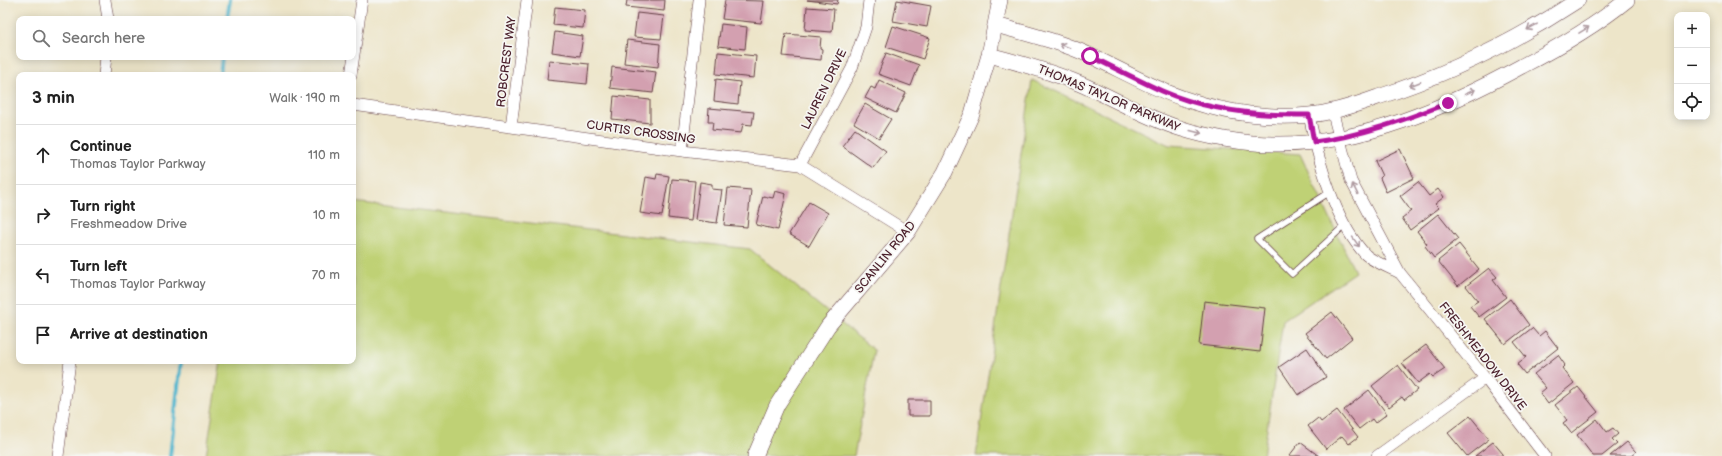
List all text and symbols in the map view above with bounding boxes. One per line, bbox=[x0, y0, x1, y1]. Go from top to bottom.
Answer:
map controls bbox=[1674, 12, 1710, 120]
button: + bbox=[1674, 12, 1710, 48]
street label: ROBCREST WAY bbox=[494, 15, 520, 108]
search box bbox=[16, 16, 356, 60]
one-way arrow bbox=[1526, 24, 1538, 32]
one-way arrow bbox=[1578, 26, 1589, 34]
icon: search bbox=[30, 27, 52, 49]
text: Search here bbox=[62, 29, 145, 48]
one-way arrow bbox=[1060, 42, 1072, 50]
street label: LAUREN DRIVE bbox=[798, 46, 850, 132]
route start bbox=[1081, 47, 1099, 65]
button: − bbox=[1674, 48, 1710, 84]
street label: THOMAS TAYLOR PARKWAY bbox=[1035, 62, 1183, 136]
one-way arrow bbox=[1410, 80, 1422, 88]
button: locate bbox=[1674, 84, 1710, 120]
text: 3 min bbox=[32, 88, 75, 108]
one-way arrow bbox=[1464, 88, 1476, 95]
text: Walk · 190 m bbox=[269, 90, 340, 106]
route end bbox=[1439, 94, 1457, 112]
street label: CURTIS CROSSING bbox=[586, 117, 696, 148]
one-way arrow bbox=[1189, 129, 1202, 137]
text: Continue bbox=[70, 137, 132, 156]
icon: ahead bbox=[32, 144, 54, 166]
text: 110 m bbox=[308, 147, 340, 163]
text: Thomas Taylor Parkway bbox=[70, 156, 206, 172]
one-way arrow bbox=[1351, 183, 1358, 195]
text: Turn right bbox=[70, 197, 135, 216]
icon: right bbox=[32, 204, 54, 226]
text: 10 m bbox=[313, 207, 340, 223]
text: Freshmeadow Drive bbox=[70, 216, 187, 232]
street label: SCANLIN ROAD bbox=[852, 218, 919, 296]
one-way arrow bbox=[1352, 236, 1360, 247]
text: Turn left bbox=[70, 257, 127, 276]
icon: left bbox=[32, 264, 54, 286]
text: 70 m bbox=[312, 267, 340, 283]
text: Thomas Taylor Parkway bbox=[70, 276, 206, 292]
street label: FRESHMEADOW DRIVE bbox=[1436, 299, 1530, 413]
icon: arrive bbox=[32, 324, 54, 346]
text: Arrive at destination bbox=[70, 325, 208, 344]

